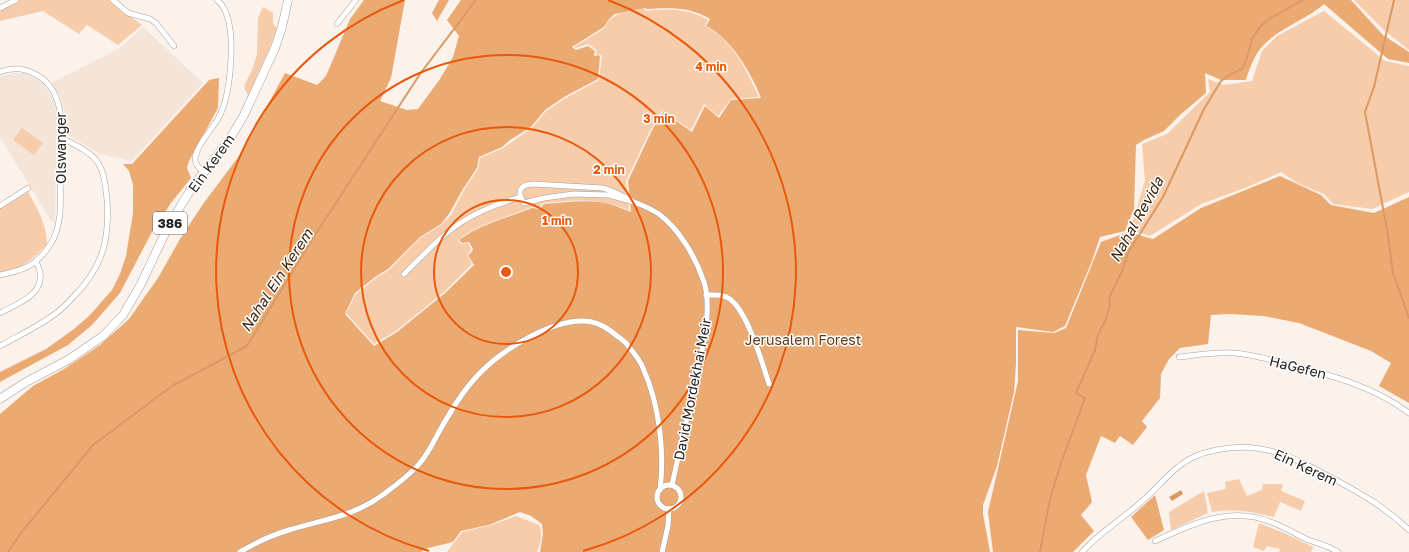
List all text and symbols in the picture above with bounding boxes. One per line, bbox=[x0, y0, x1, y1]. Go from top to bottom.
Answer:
text: 4 min bbox=[695, 59, 727, 74]
street label: Olswanger bbox=[52, 111, 69, 184]
text: 3 min bbox=[643, 111, 675, 126]
street label: Ein Kerem bbox=[184, 131, 238, 195]
text: 2 min bbox=[593, 162, 625, 177]
water label: Nahal Revida bbox=[1105, 173, 1167, 265]
road number: 386 bbox=[153, 212, 187, 234]
text: 1 min bbox=[542, 213, 572, 228]
water label: Nahal Ein Kerem bbox=[236, 225, 316, 335]
centre of rings bbox=[499, 265, 513, 279]
street label: David Mordekhai Meir bbox=[670, 316, 714, 462]
park label: Jerusalem Forest bbox=[745, 331, 861, 348]
street label: HaGefen bbox=[1268, 352, 1328, 382]
street label: Ein Kerem bbox=[1272, 445, 1340, 489]

